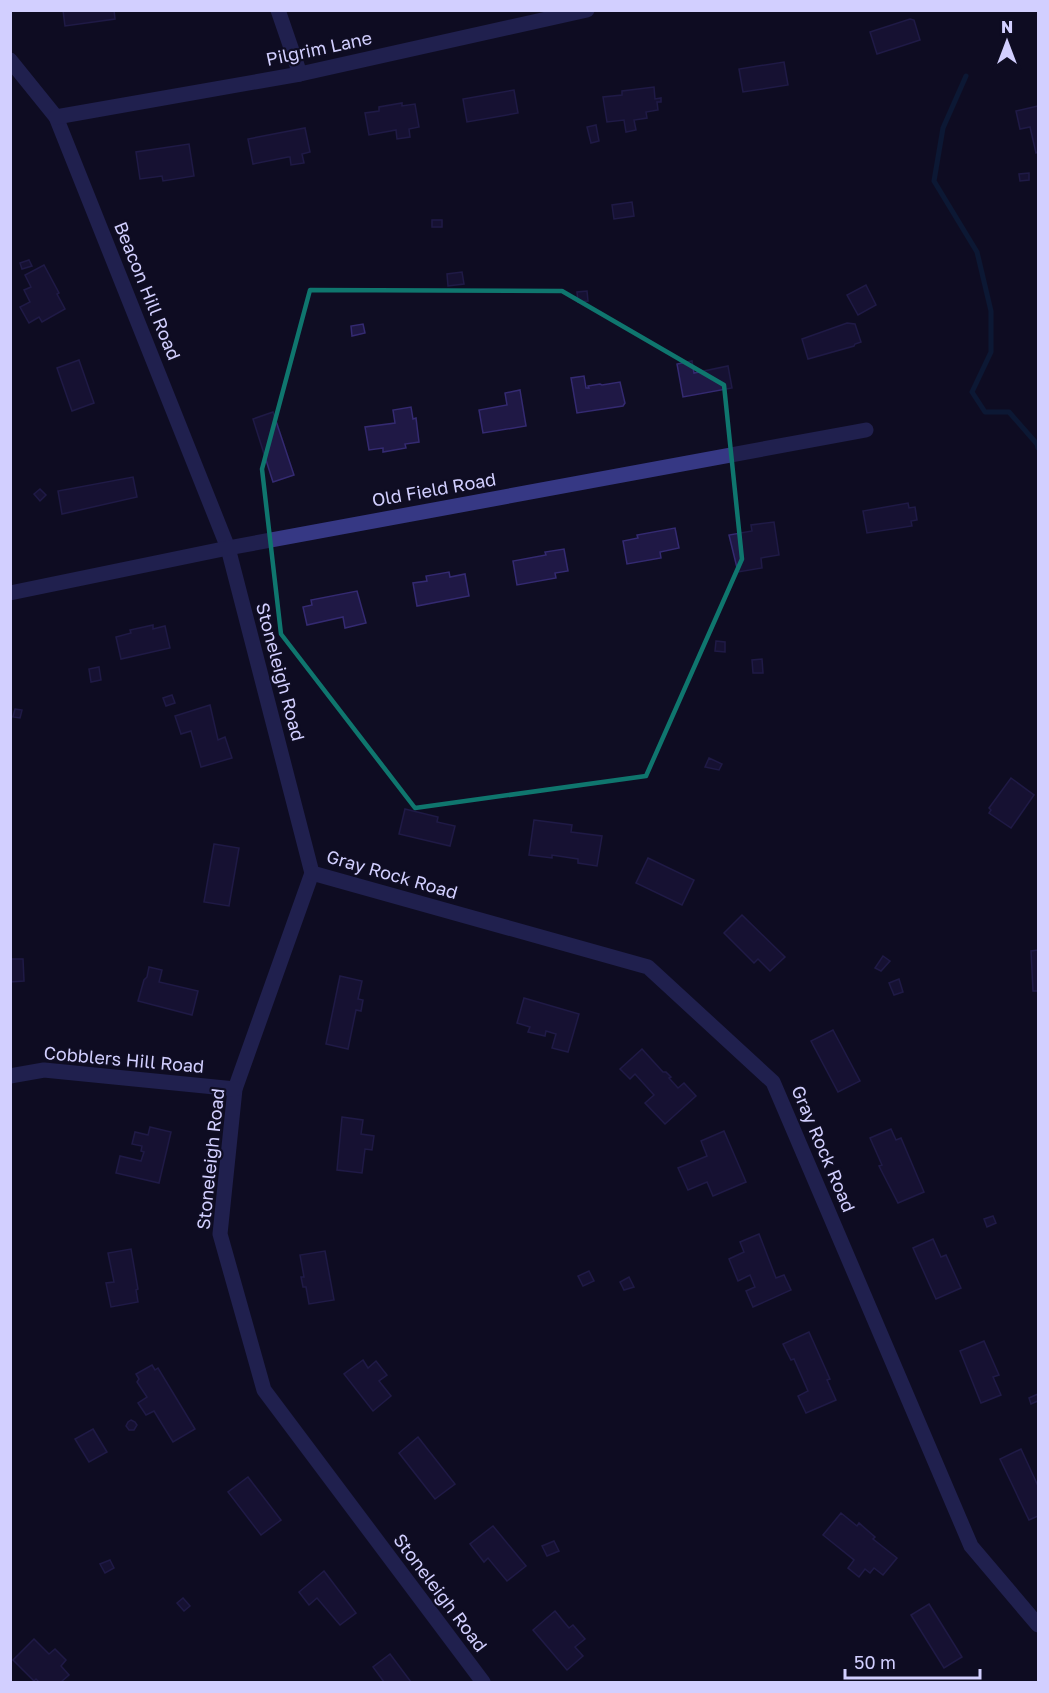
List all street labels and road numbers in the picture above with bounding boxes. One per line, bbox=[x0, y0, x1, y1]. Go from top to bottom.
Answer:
street label: Pilgrim Lane bbox=[264, 26, 374, 70]
street label: Beacon Hill Road bbox=[110, 218, 186, 363]
street label: Old Field Road bbox=[370, 467, 498, 511]
street label: Stoneleigh Road bbox=[252, 600, 310, 743]
street label: Gray Rock Road bbox=[324, 845, 460, 903]
street label: Cobblers Hill Road bbox=[43, 1041, 205, 1077]
street label: Gray Rock Road bbox=[787, 1082, 860, 1215]
street label: Stoneleigh Road bbox=[192, 1087, 228, 1231]
street label: Stoneleigh Road bbox=[389, 1529, 492, 1656]

